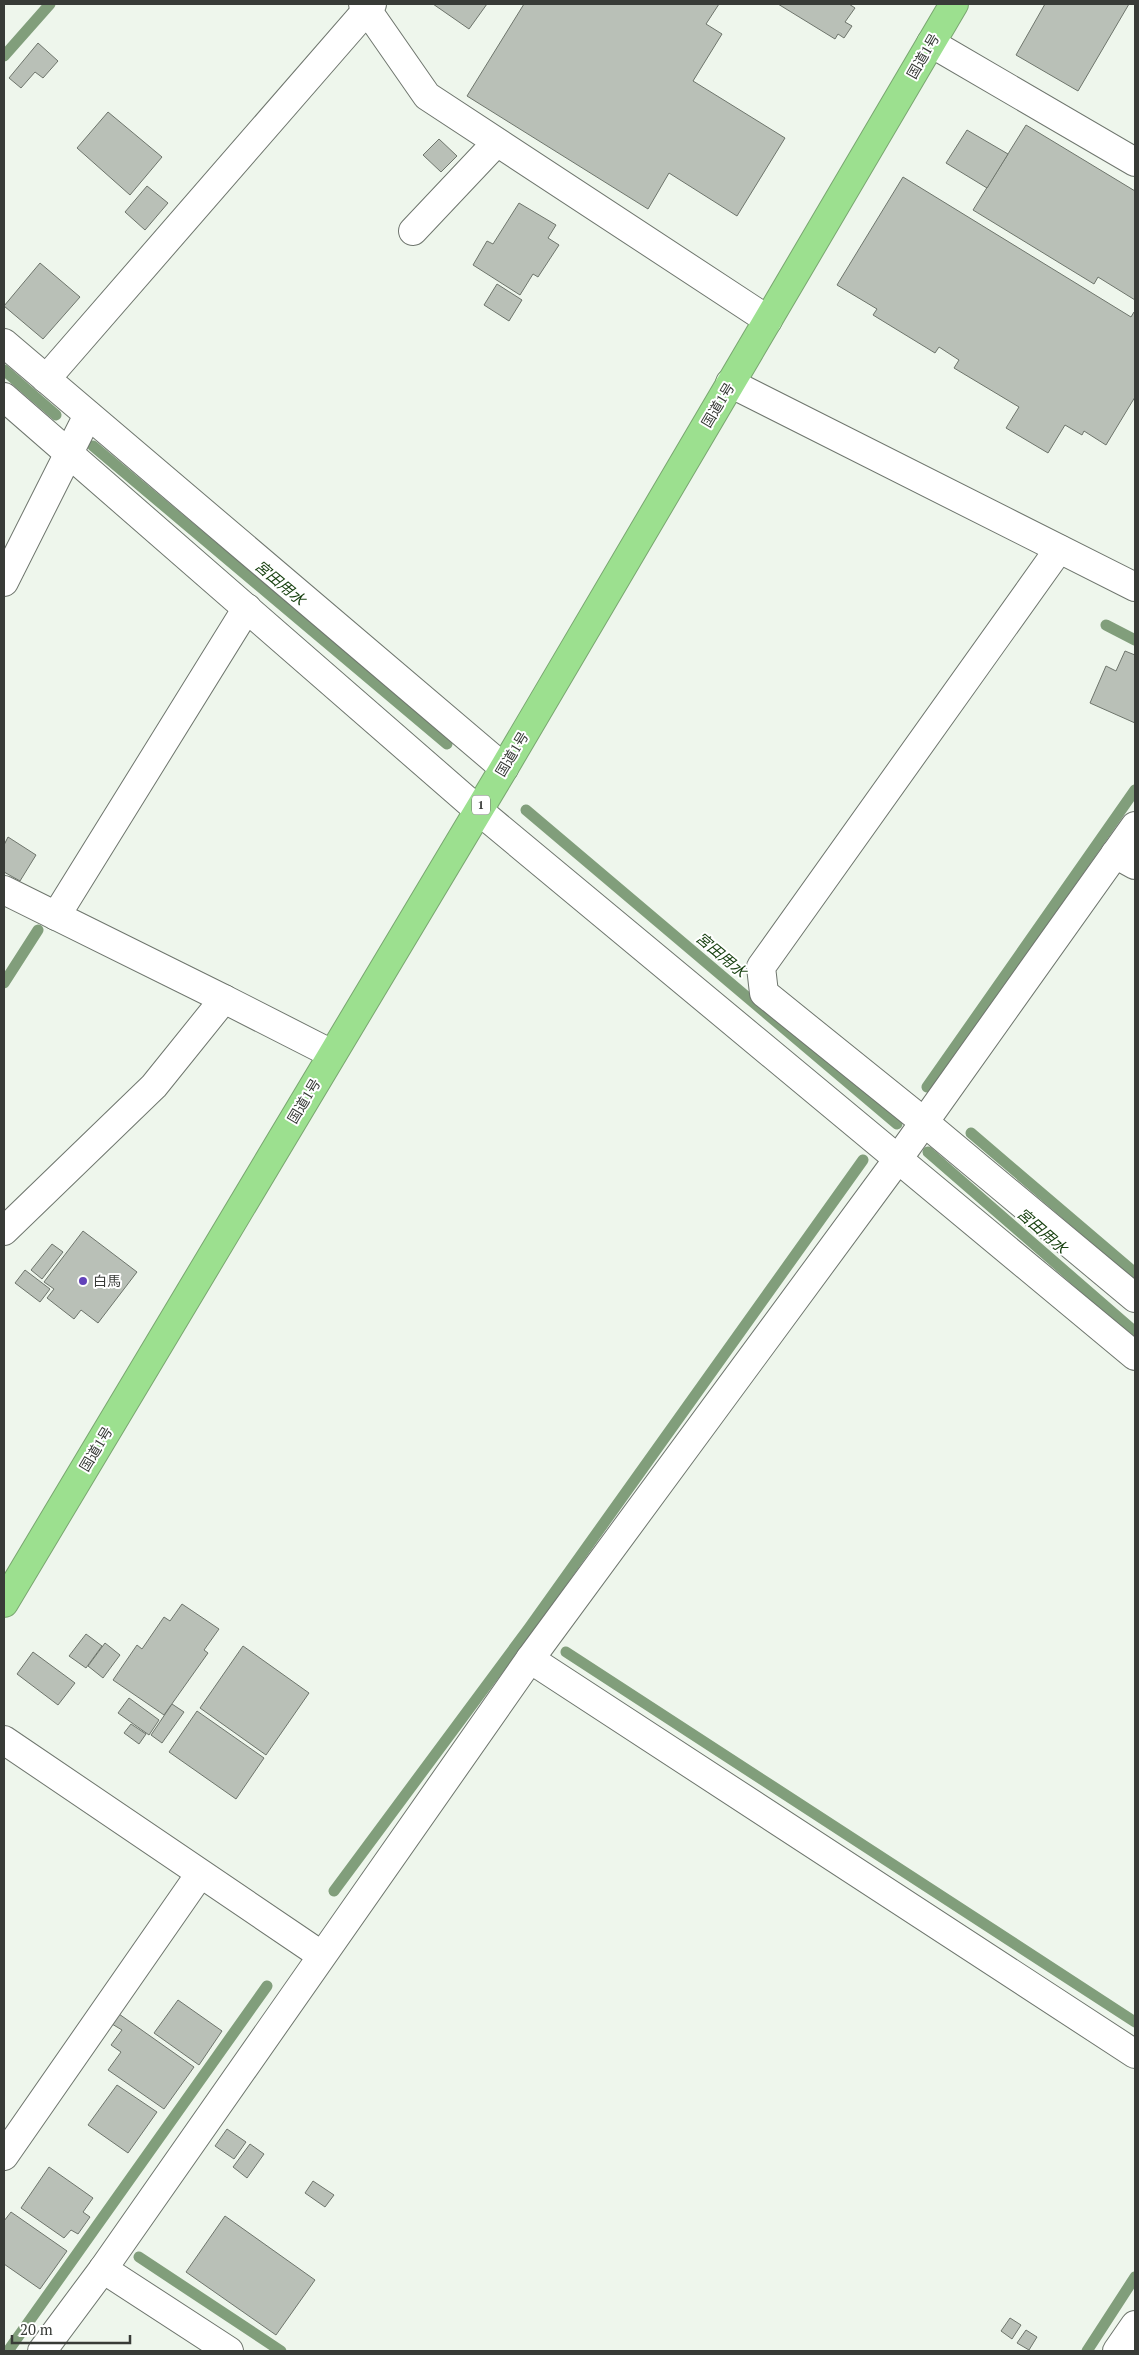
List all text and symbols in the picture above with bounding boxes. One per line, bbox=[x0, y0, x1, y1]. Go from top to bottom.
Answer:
street label: 国道1号 bbox=[902, 30, 943, 82]
street label: 国道1号 bbox=[697, 379, 738, 431]
water label: 宮田用水 bbox=[251, 555, 312, 610]
street label: 国道1号 bbox=[491, 728, 532, 780]
road number: 1 bbox=[472, 796, 490, 814]
water label: 宮田用水 bbox=[692, 927, 753, 982]
street label: 国道1号 bbox=[283, 1075, 324, 1127]
water label: 宮田用水 bbox=[1013, 1203, 1073, 1259]
place label: 白馬 bbox=[93, 1271, 121, 1290]
marker: 白馬 bbox=[77, 1275, 89, 1287]
street label: 国道1号 bbox=[75, 1423, 116, 1475]
scale bar bbox=[12, 2312, 130, 2344]
text: 20 m bbox=[20, 2319, 53, 2339]

